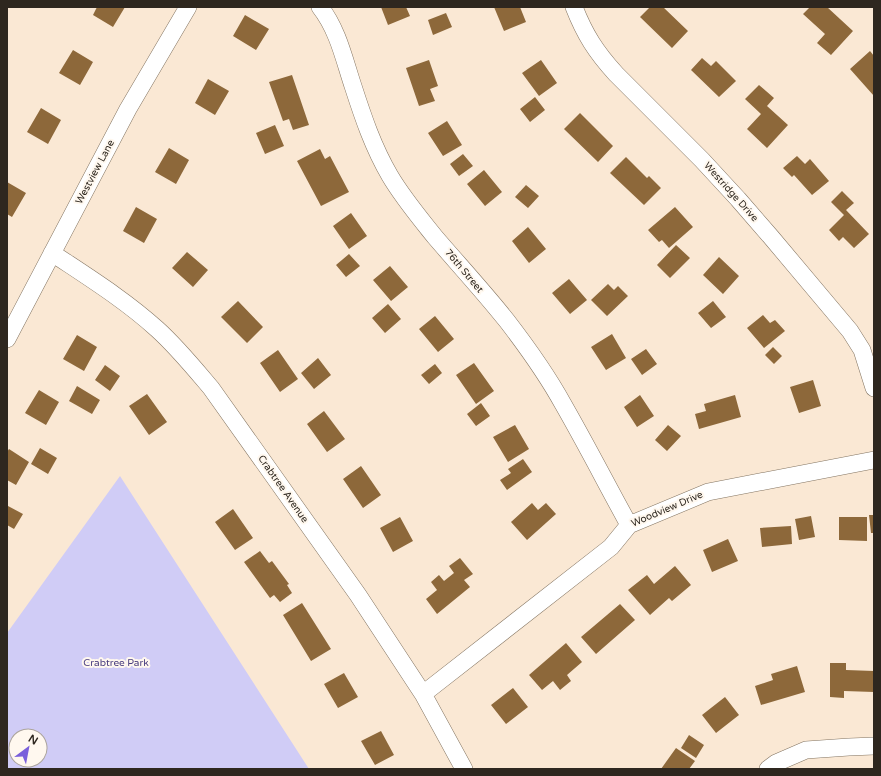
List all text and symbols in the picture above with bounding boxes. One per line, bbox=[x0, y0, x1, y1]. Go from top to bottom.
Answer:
street label: Westview Lane bbox=[73, 138, 117, 206]
street label: Westridge Drive bbox=[701, 160, 761, 224]
street label: 76th Street bbox=[442, 247, 486, 296]
street label: Crabtree Avenue bbox=[255, 453, 311, 525]
street label: Woodview Drive bbox=[629, 488, 705, 530]
park label: Crabtree Park bbox=[83, 657, 149, 669]
north arrow bbox=[8, 728, 48, 768]
text: N bbox=[26, 732, 40, 748]

